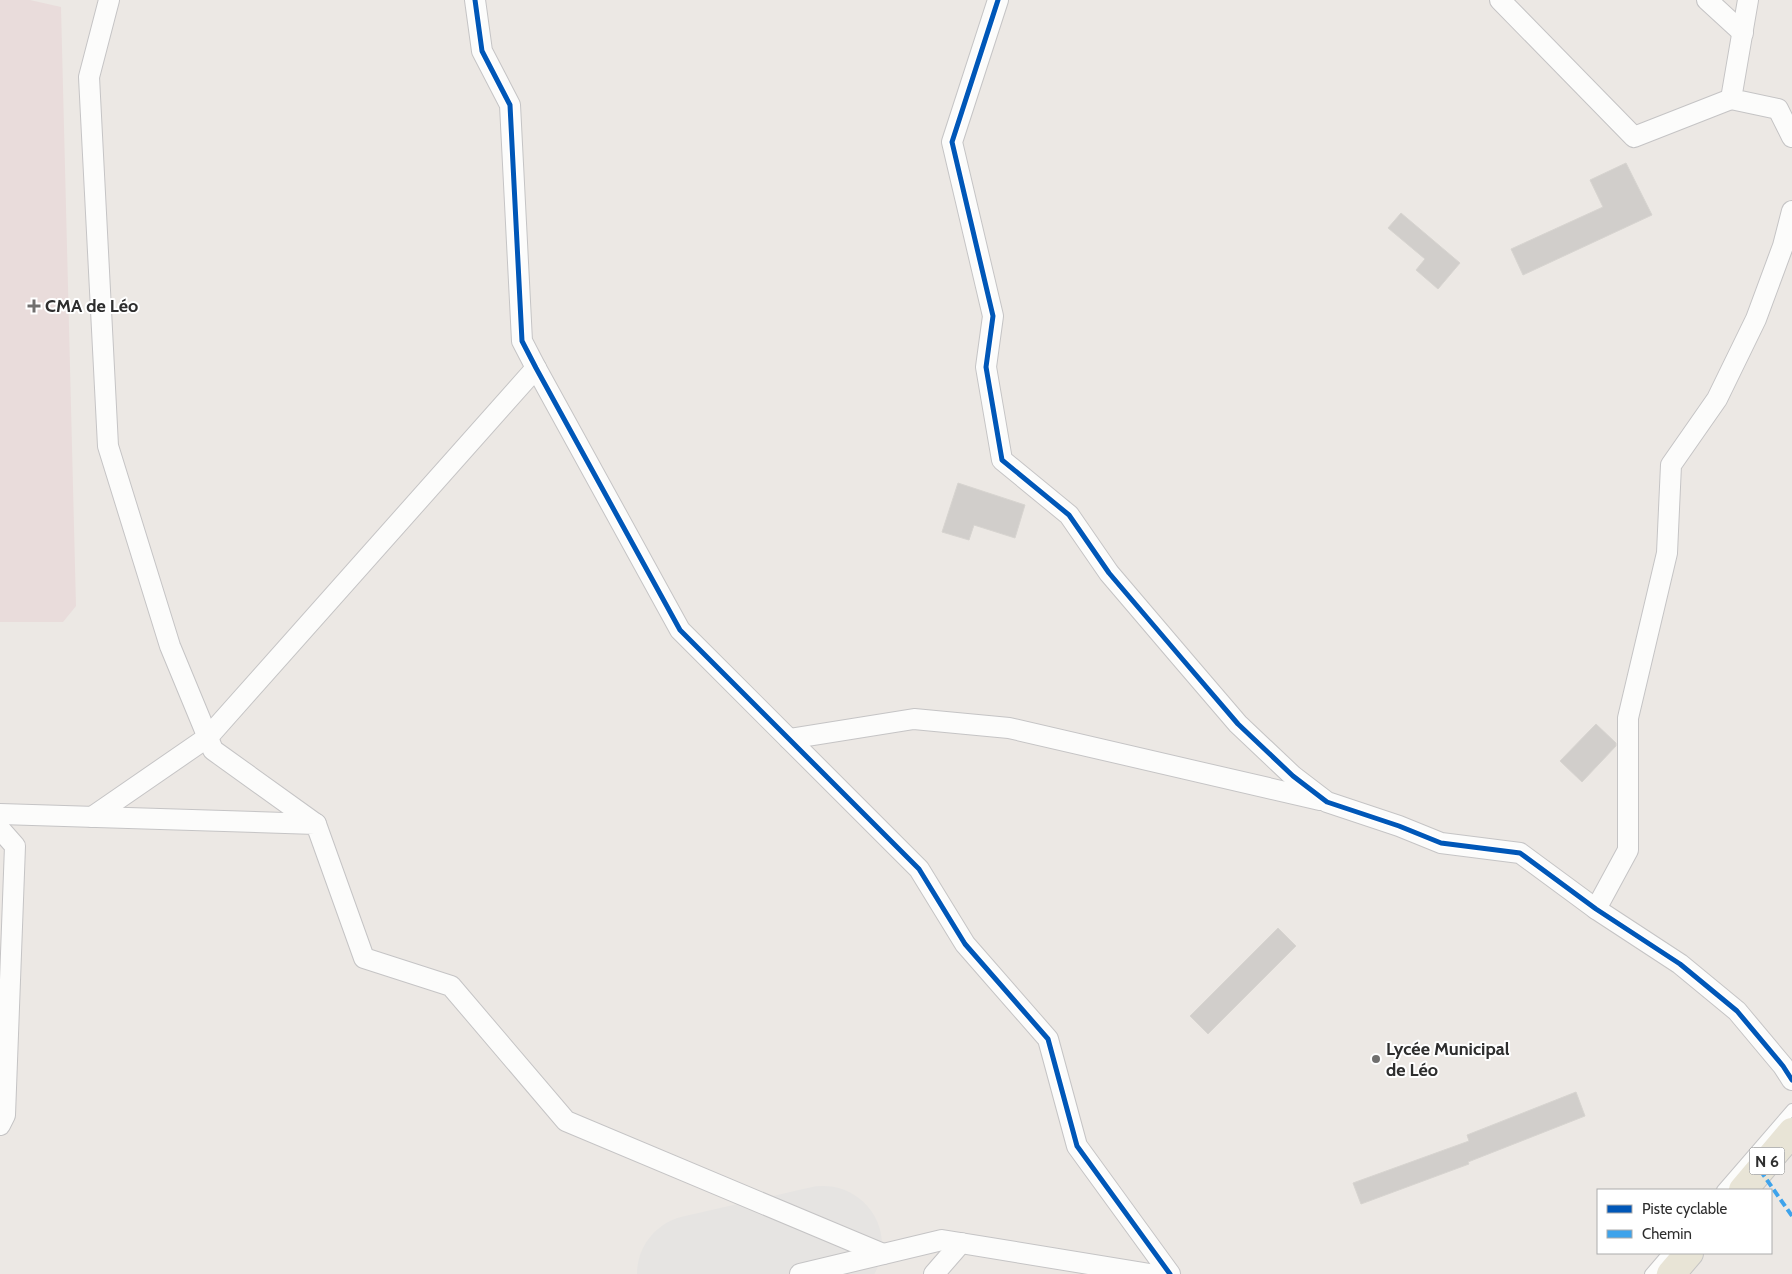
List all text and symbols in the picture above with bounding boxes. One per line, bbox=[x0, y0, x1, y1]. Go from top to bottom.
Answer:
place label: CMA de Léo bbox=[45, 295, 138, 317]
marker: CMA de Léo bbox=[27, 299, 41, 313]
place label: Lycée Municipal de Léo bbox=[1386, 1038, 1510, 1081]
marker: Lycée Municipal de Léo bbox=[1370, 1053, 1382, 1065]
road number: N 6 bbox=[1750, 1148, 1784, 1174]
legend bbox=[1597, 1189, 1772, 1254]
text: Piste cyclable bbox=[1642, 1200, 1728, 1218]
text: Chemin bbox=[1642, 1225, 1692, 1243]

